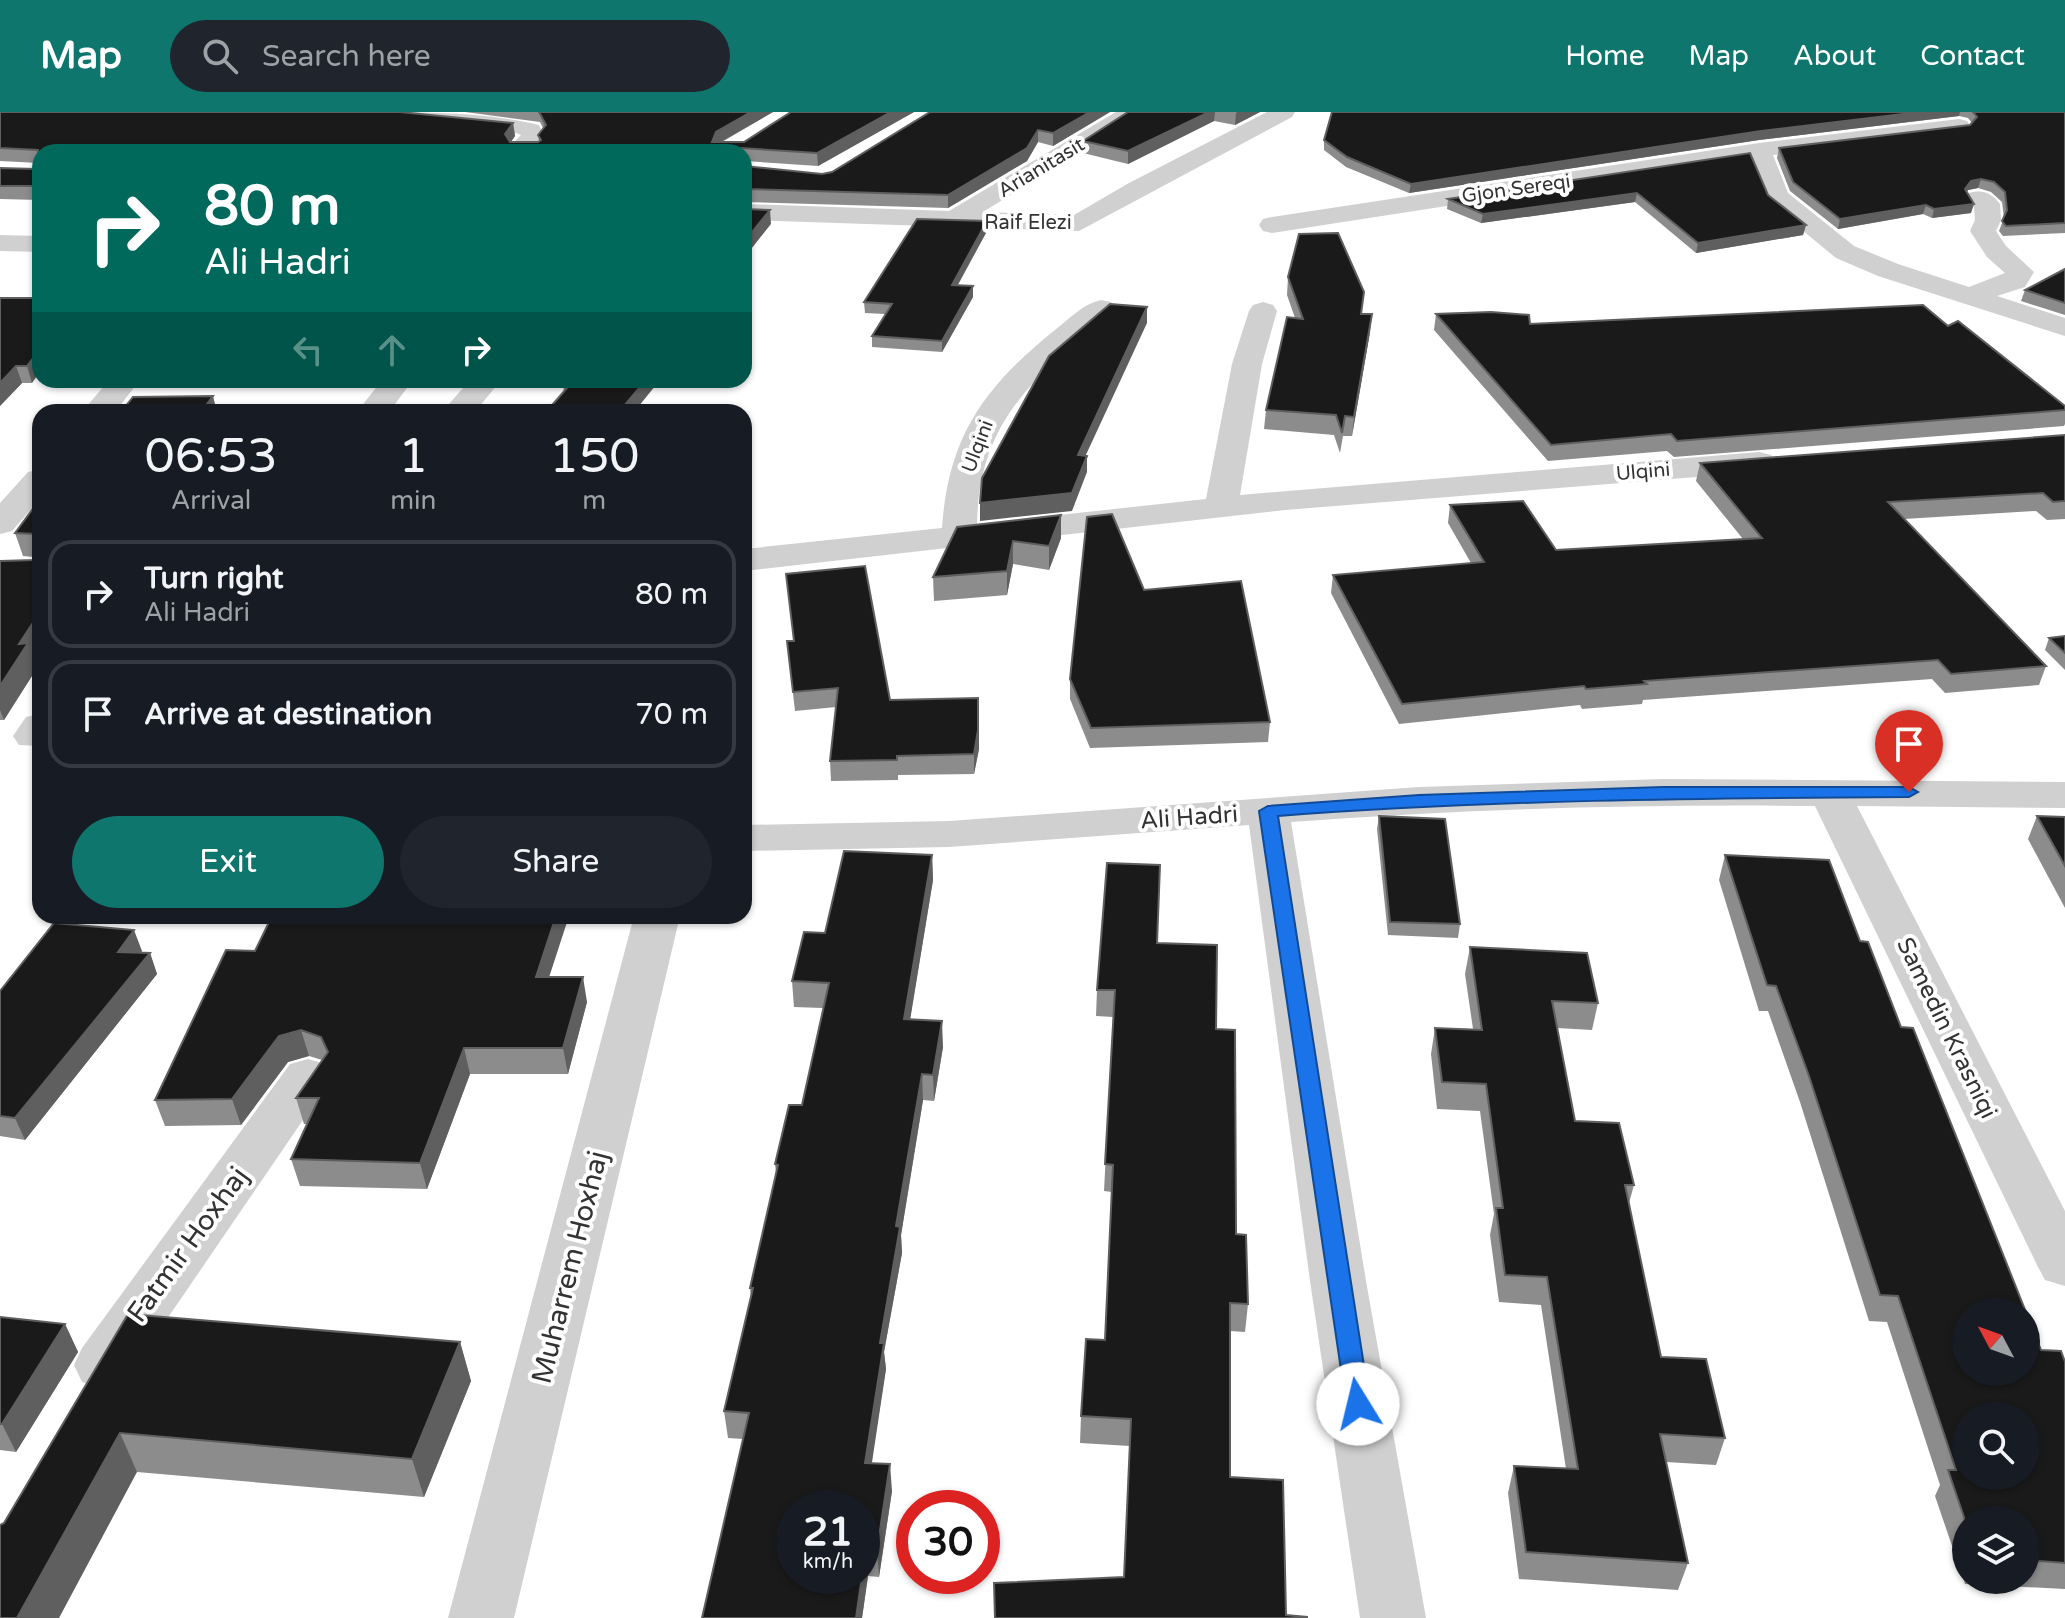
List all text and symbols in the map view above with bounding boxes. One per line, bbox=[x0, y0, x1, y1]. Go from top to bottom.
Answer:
search box bbox=[170, 20, 730, 92]
text: Map bbox=[40, 33, 122, 79]
icon: search bbox=[198, 34, 242, 78]
text: Search here bbox=[262, 38, 431, 75]
text: Home bbox=[1565, 39, 1645, 73]
text: Map bbox=[1689, 39, 1749, 73]
text: About bbox=[1793, 39, 1876, 73]
text: Contact bbox=[1920, 39, 2025, 73]
street label: Arianitasit bbox=[994, 132, 1090, 203]
street label: Gjon Sereqi bbox=[1460, 169, 1572, 209]
text: 80 m bbox=[204, 173, 340, 240]
icon: right bbox=[72, 176, 176, 280]
street label: Raif Elezi bbox=[984, 211, 1072, 235]
text: Ali Hadri bbox=[204, 241, 351, 284]
icon: left bbox=[286, 328, 330, 372]
icon: ahead bbox=[370, 328, 414, 372]
icon: right bbox=[454, 328, 498, 372]
street label: Ulqini bbox=[957, 417, 999, 476]
text: 06:53 bbox=[145, 428, 278, 486]
text: 1 bbox=[398, 428, 428, 486]
text: 150 bbox=[549, 428, 639, 486]
street label: Ulqini bbox=[1615, 458, 1671, 486]
text: Arrival bbox=[171, 485, 251, 516]
text: min bbox=[390, 485, 436, 516]
text: m bbox=[582, 485, 606, 516]
text: Turn right bbox=[144, 560, 284, 597]
icon: right bbox=[76, 572, 120, 616]
text: 80 m bbox=[635, 576, 708, 613]
text: Ali Hadri bbox=[144, 597, 250, 628]
icon: arrive bbox=[76, 692, 120, 736]
text: Arrive at destination bbox=[144, 696, 432, 733]
text: 70 m bbox=[635, 696, 708, 733]
pin bbox=[1875, 710, 1943, 792]
icon: arrive bbox=[1887, 722, 1931, 766]
street label: Ali Hadri bbox=[1139, 800, 1239, 835]
button: Exit bbox=[72, 816, 384, 908]
button: Share bbox=[400, 816, 712, 908]
street label: Samedin Krasniqi bbox=[1890, 933, 2003, 1123]
street label: Muharrem Hoxhaj bbox=[525, 1147, 615, 1387]
street label: Fatmir Hoxhaj bbox=[120, 1160, 256, 1329]
north arrow bbox=[1952, 1298, 2040, 1386]
map controls bbox=[1952, 1298, 2040, 1594]
position arrow bbox=[1316, 1362, 1400, 1446]
button: search bbox=[1952, 1402, 2040, 1490]
speed limit sign: 30 bbox=[896, 1490, 1000, 1594]
button: layers bbox=[1952, 1506, 2040, 1594]
text: 21 bbox=[803, 1508, 853, 1556]
text: km/h bbox=[803, 1550, 853, 1574]

